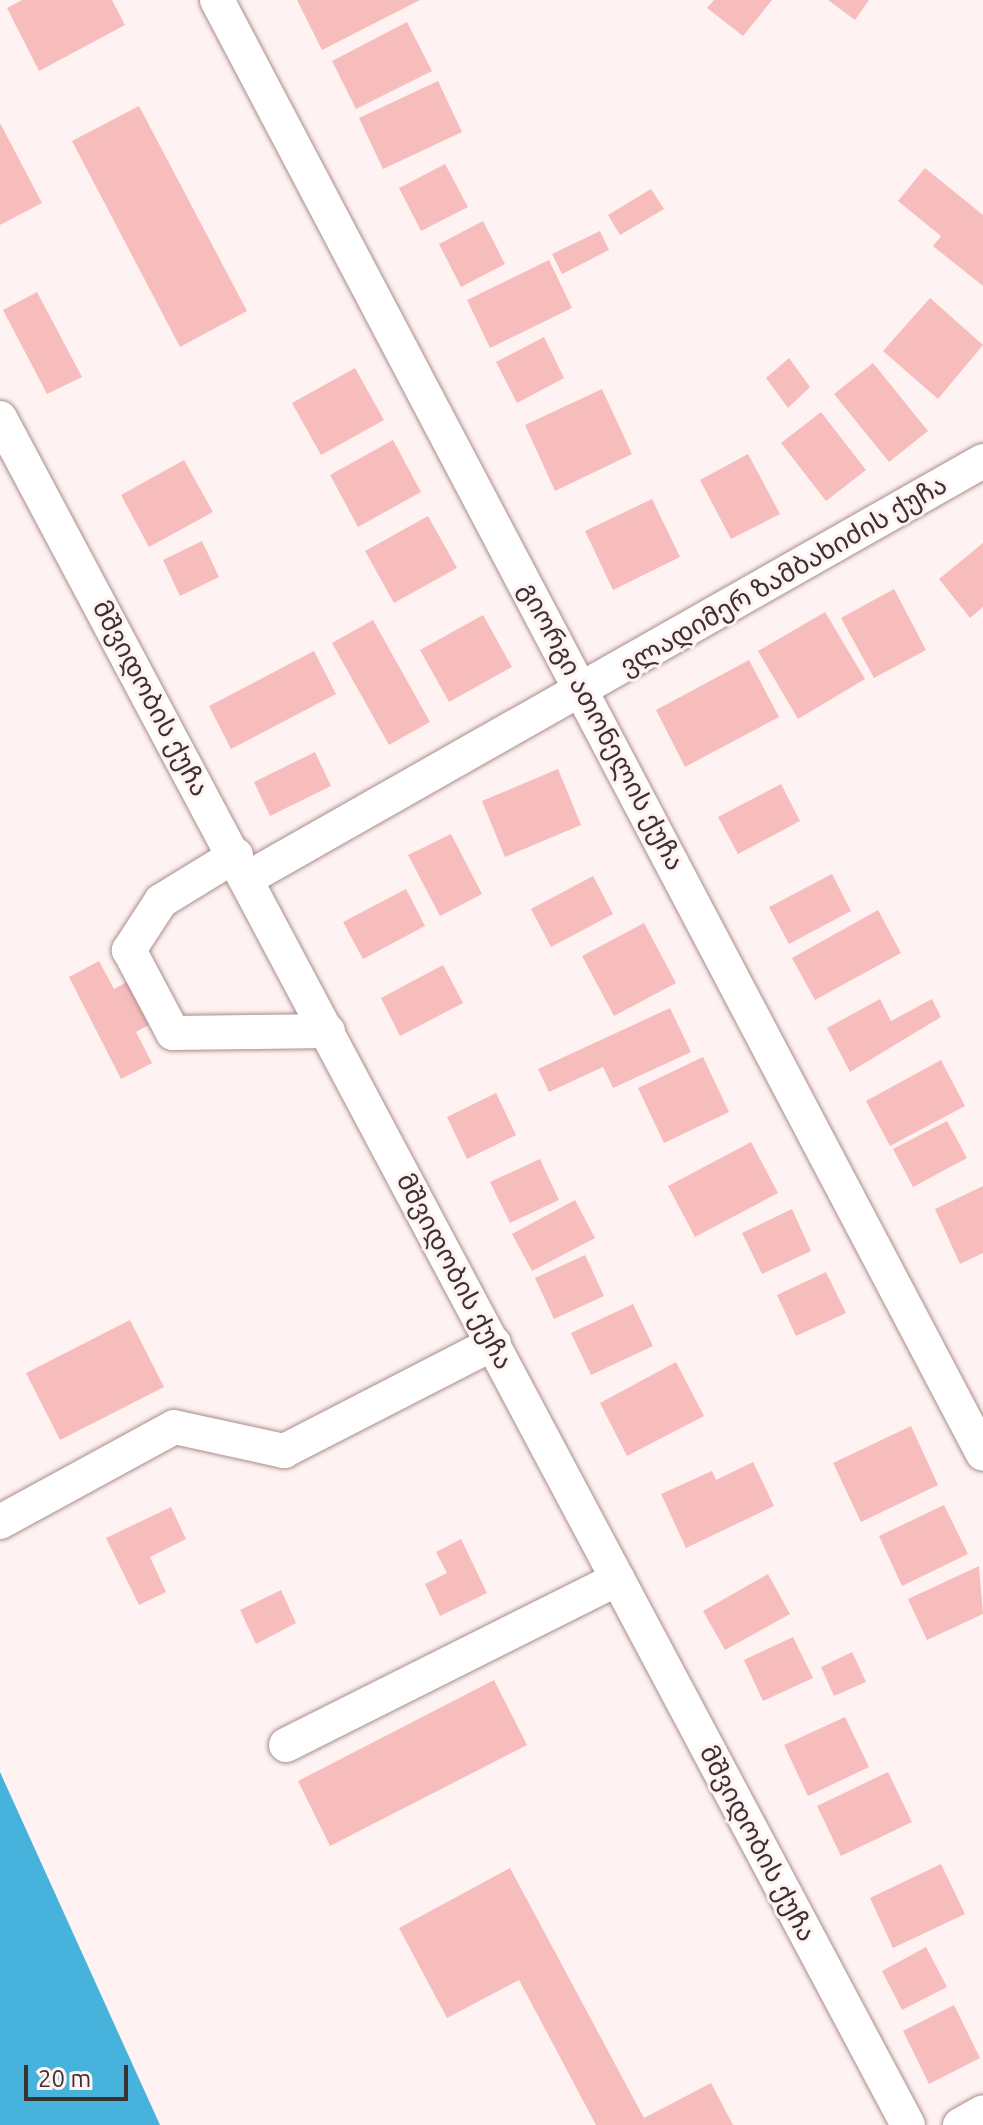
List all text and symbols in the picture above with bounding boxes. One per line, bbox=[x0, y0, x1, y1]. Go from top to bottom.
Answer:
street label: ვლადიმერ ზამბახიძის ქუჩა bbox=[614, 468, 952, 682]
street label: გიორგი ათონელის ქუჩა bbox=[513, 577, 691, 875]
street label: მშვიდობის ქუჩა bbox=[86, 595, 216, 801]
street label: მშვიდობის ქუჩა bbox=[390, 1168, 520, 1374]
street label: მშვიდობის ქუჩა bbox=[693, 1740, 823, 1946]
scale bar bbox=[28, 2049, 132, 2099]
text: 20 m bbox=[38, 2065, 91, 2092]

